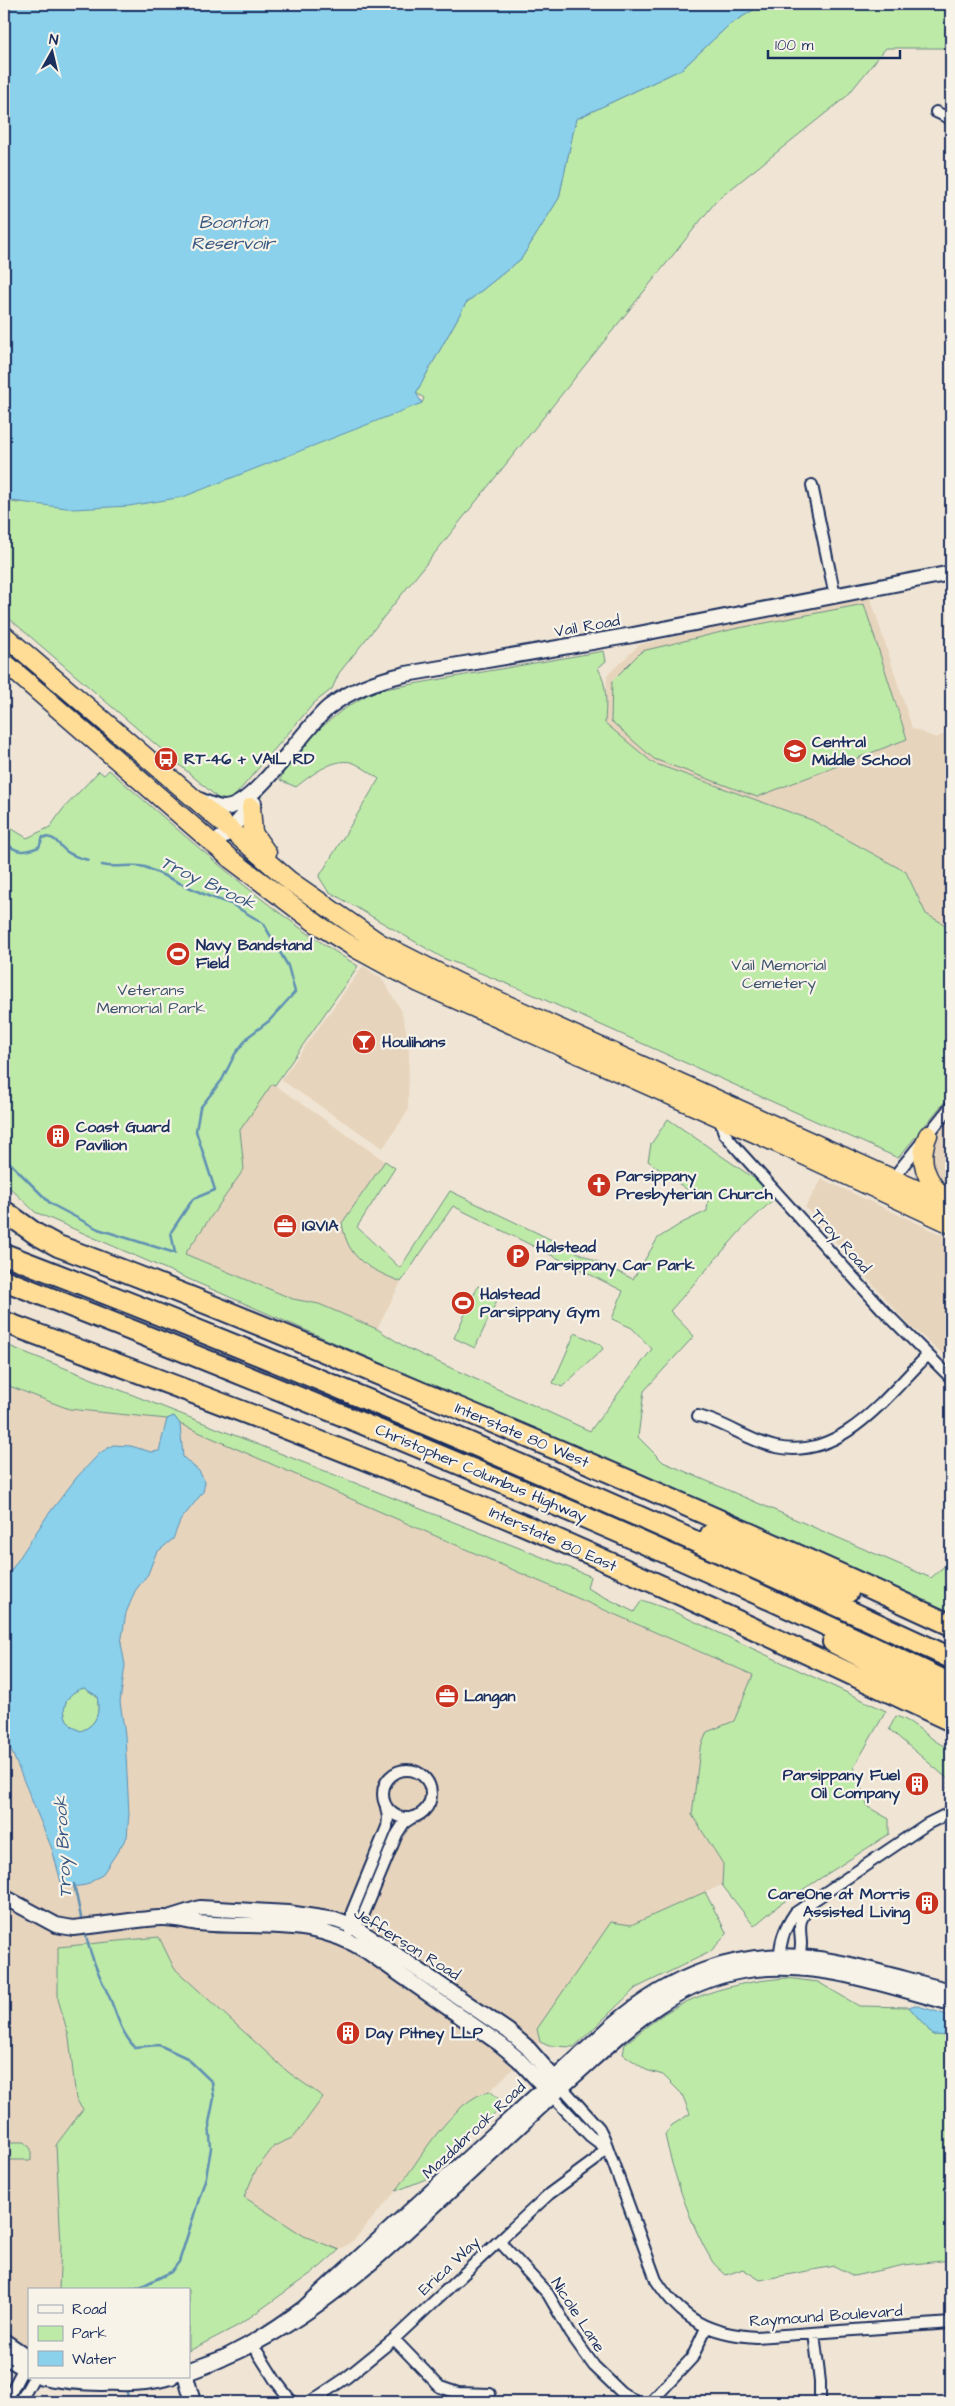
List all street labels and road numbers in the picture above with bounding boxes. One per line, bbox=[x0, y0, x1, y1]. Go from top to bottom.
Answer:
street label: Vail Road bbox=[552, 609, 622, 643]
street label: Troy Road bbox=[805, 1204, 876, 1279]
street label: Interstate 80 West bbox=[452, 1397, 593, 1473]
street label: Christopher Columbus Highway bbox=[371, 1418, 590, 1529]
street label: Interstate 80 East bbox=[486, 1501, 621, 1577]
street label: Jefferson Road bbox=[350, 1902, 464, 1986]
street label: Mazdabrook Road bbox=[417, 2076, 531, 2184]
street label: Erica Way bbox=[413, 2231, 486, 2301]
street label: Nicole Lane bbox=[546, 2273, 611, 2357]
street label: Raymound Boulevard bbox=[749, 2300, 903, 2333]

